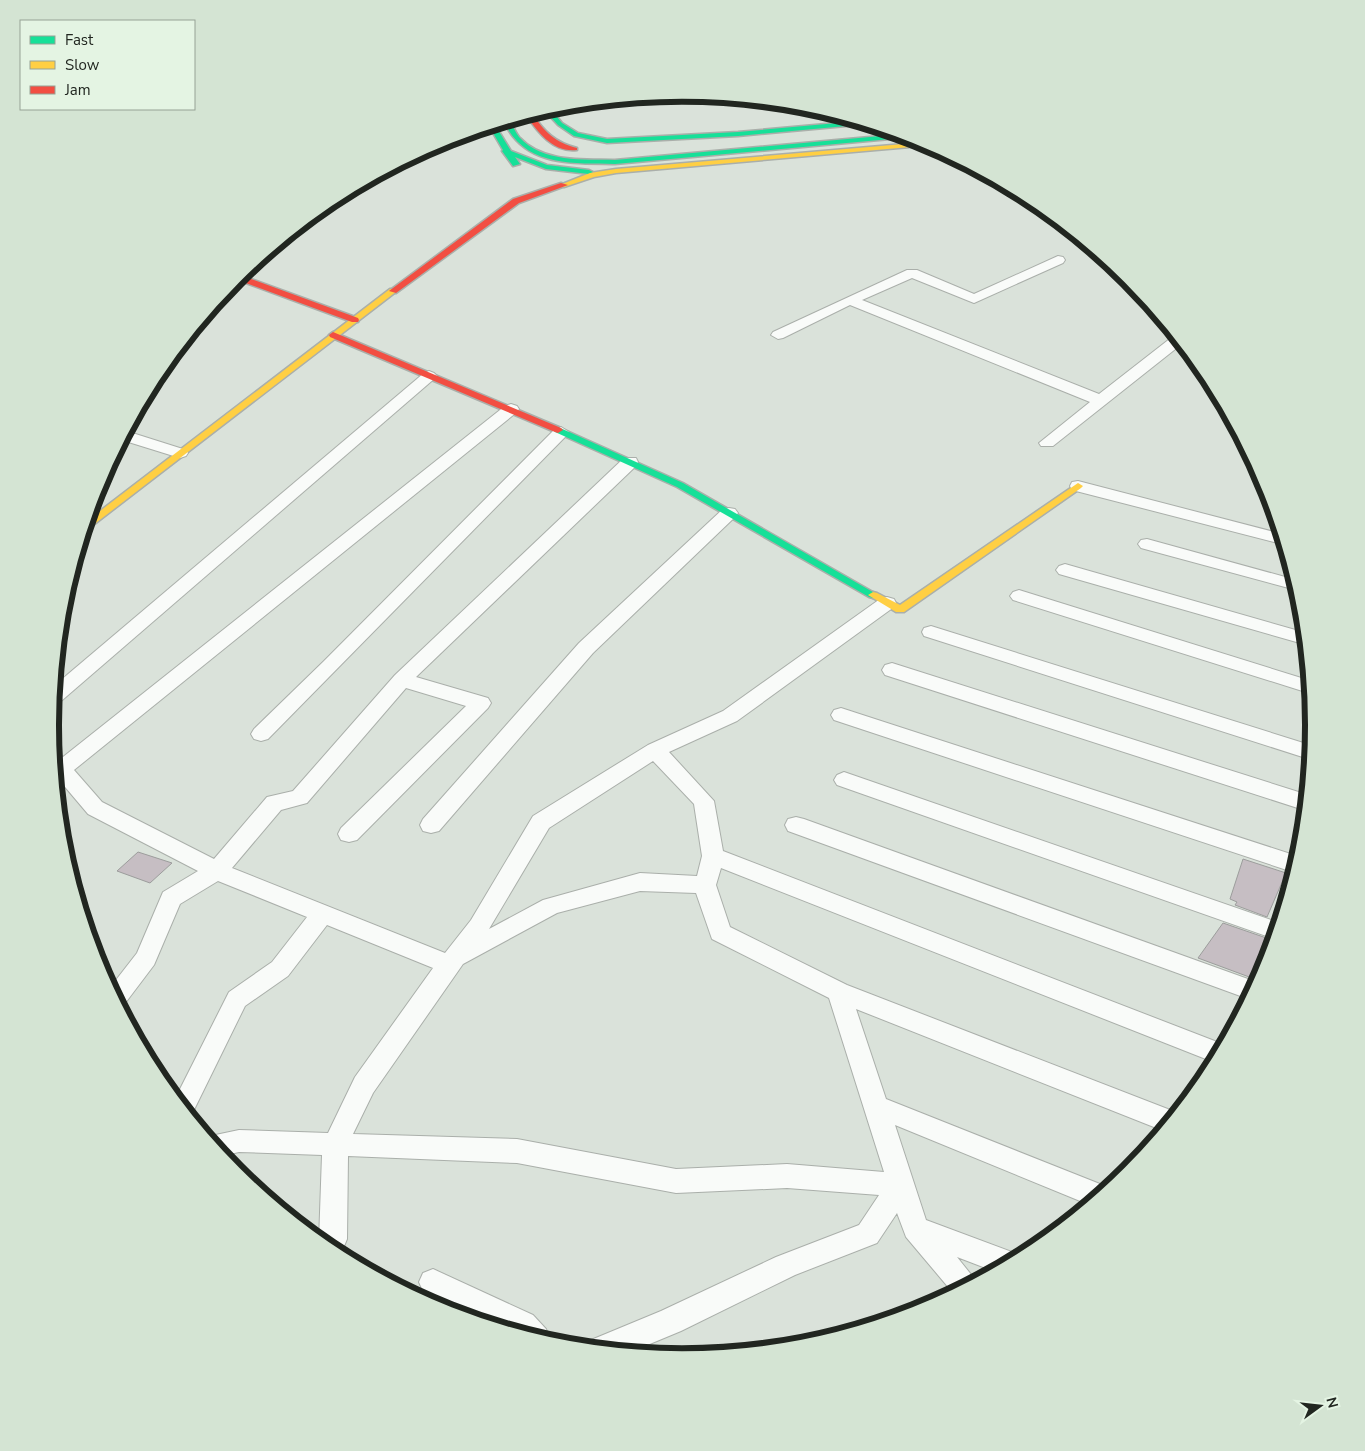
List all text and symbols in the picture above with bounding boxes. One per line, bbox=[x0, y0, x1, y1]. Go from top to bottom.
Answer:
legend bbox=[20, 20, 195, 110]
text: Fast bbox=[65, 30, 94, 50]
text: Slow bbox=[65, 55, 100, 75]
text: Jam bbox=[64, 80, 91, 100]
north arrow bbox=[1295, 1381, 1345, 1431]
text: N bbox=[1322, 1395, 1343, 1410]

